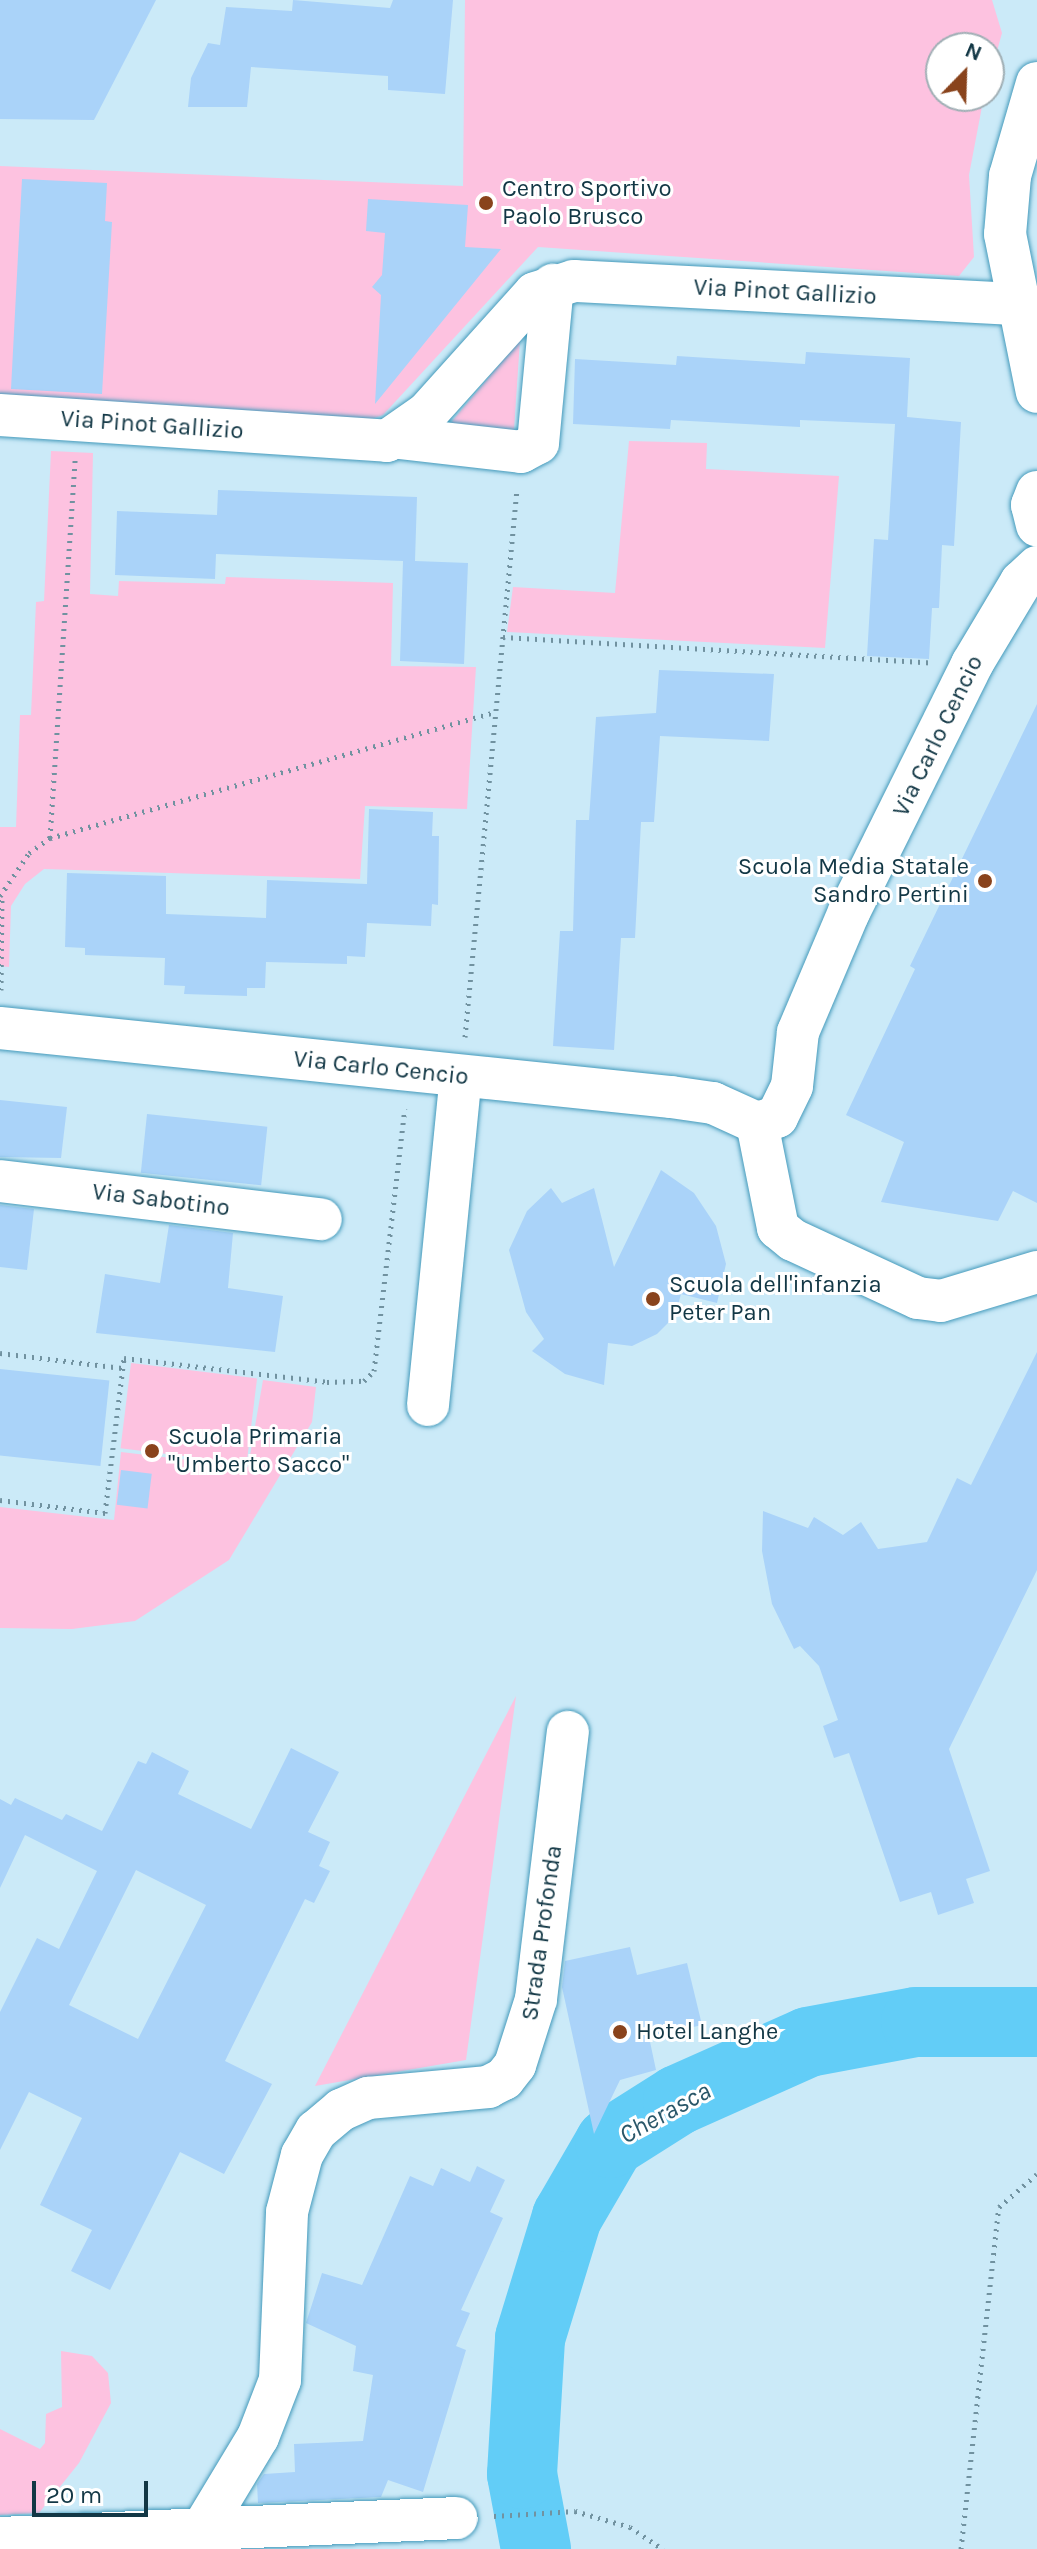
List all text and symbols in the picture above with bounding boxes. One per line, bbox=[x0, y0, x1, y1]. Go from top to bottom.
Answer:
north arrow bbox=[925, 32, 1005, 112]
text: N bbox=[961, 37, 986, 67]
place label: Centro Sportivo Paolo Brusco bbox=[502, 175, 672, 231]
marker: Centro Sportivo Paolo Brusco bbox=[477, 194, 495, 212]
street label: Via Pinot Gallizio bbox=[693, 273, 877, 311]
street label: Via Pinot Gallizio bbox=[60, 404, 244, 446]
street label: Via Carlo Cencio bbox=[887, 651, 989, 821]
place label: Scuola Media Statale Sandro Pertini bbox=[738, 853, 969, 909]
marker: Scuola Media Statale Sandro Pertini bbox=[976, 872, 994, 890]
street label: Via Carlo Cencio bbox=[292, 1044, 470, 1092]
street label: Via Sabotino bbox=[91, 1177, 231, 1223]
place label: Scuola dell'infanzia Peter Pan bbox=[669, 1271, 882, 1327]
marker: Scuola dell'infanzia Peter Pan bbox=[644, 1290, 662, 1308]
place label: Scuola Primaria "Umberto Sacco" bbox=[168, 1423, 349, 1479]
marker: Scuola Primaria "Umberto Sacco" bbox=[143, 1442, 161, 1460]
street label: Strada Profonda bbox=[515, 1843, 569, 2023]
place label: Hotel Langhe bbox=[636, 2018, 778, 2046]
marker: Hotel Langhe bbox=[611, 2023, 629, 2041]
water label: Cherasca bbox=[614, 2075, 716, 2151]
scale bar bbox=[36, 2465, 152, 2515]
text: 20 m bbox=[46, 2481, 102, 2509]

